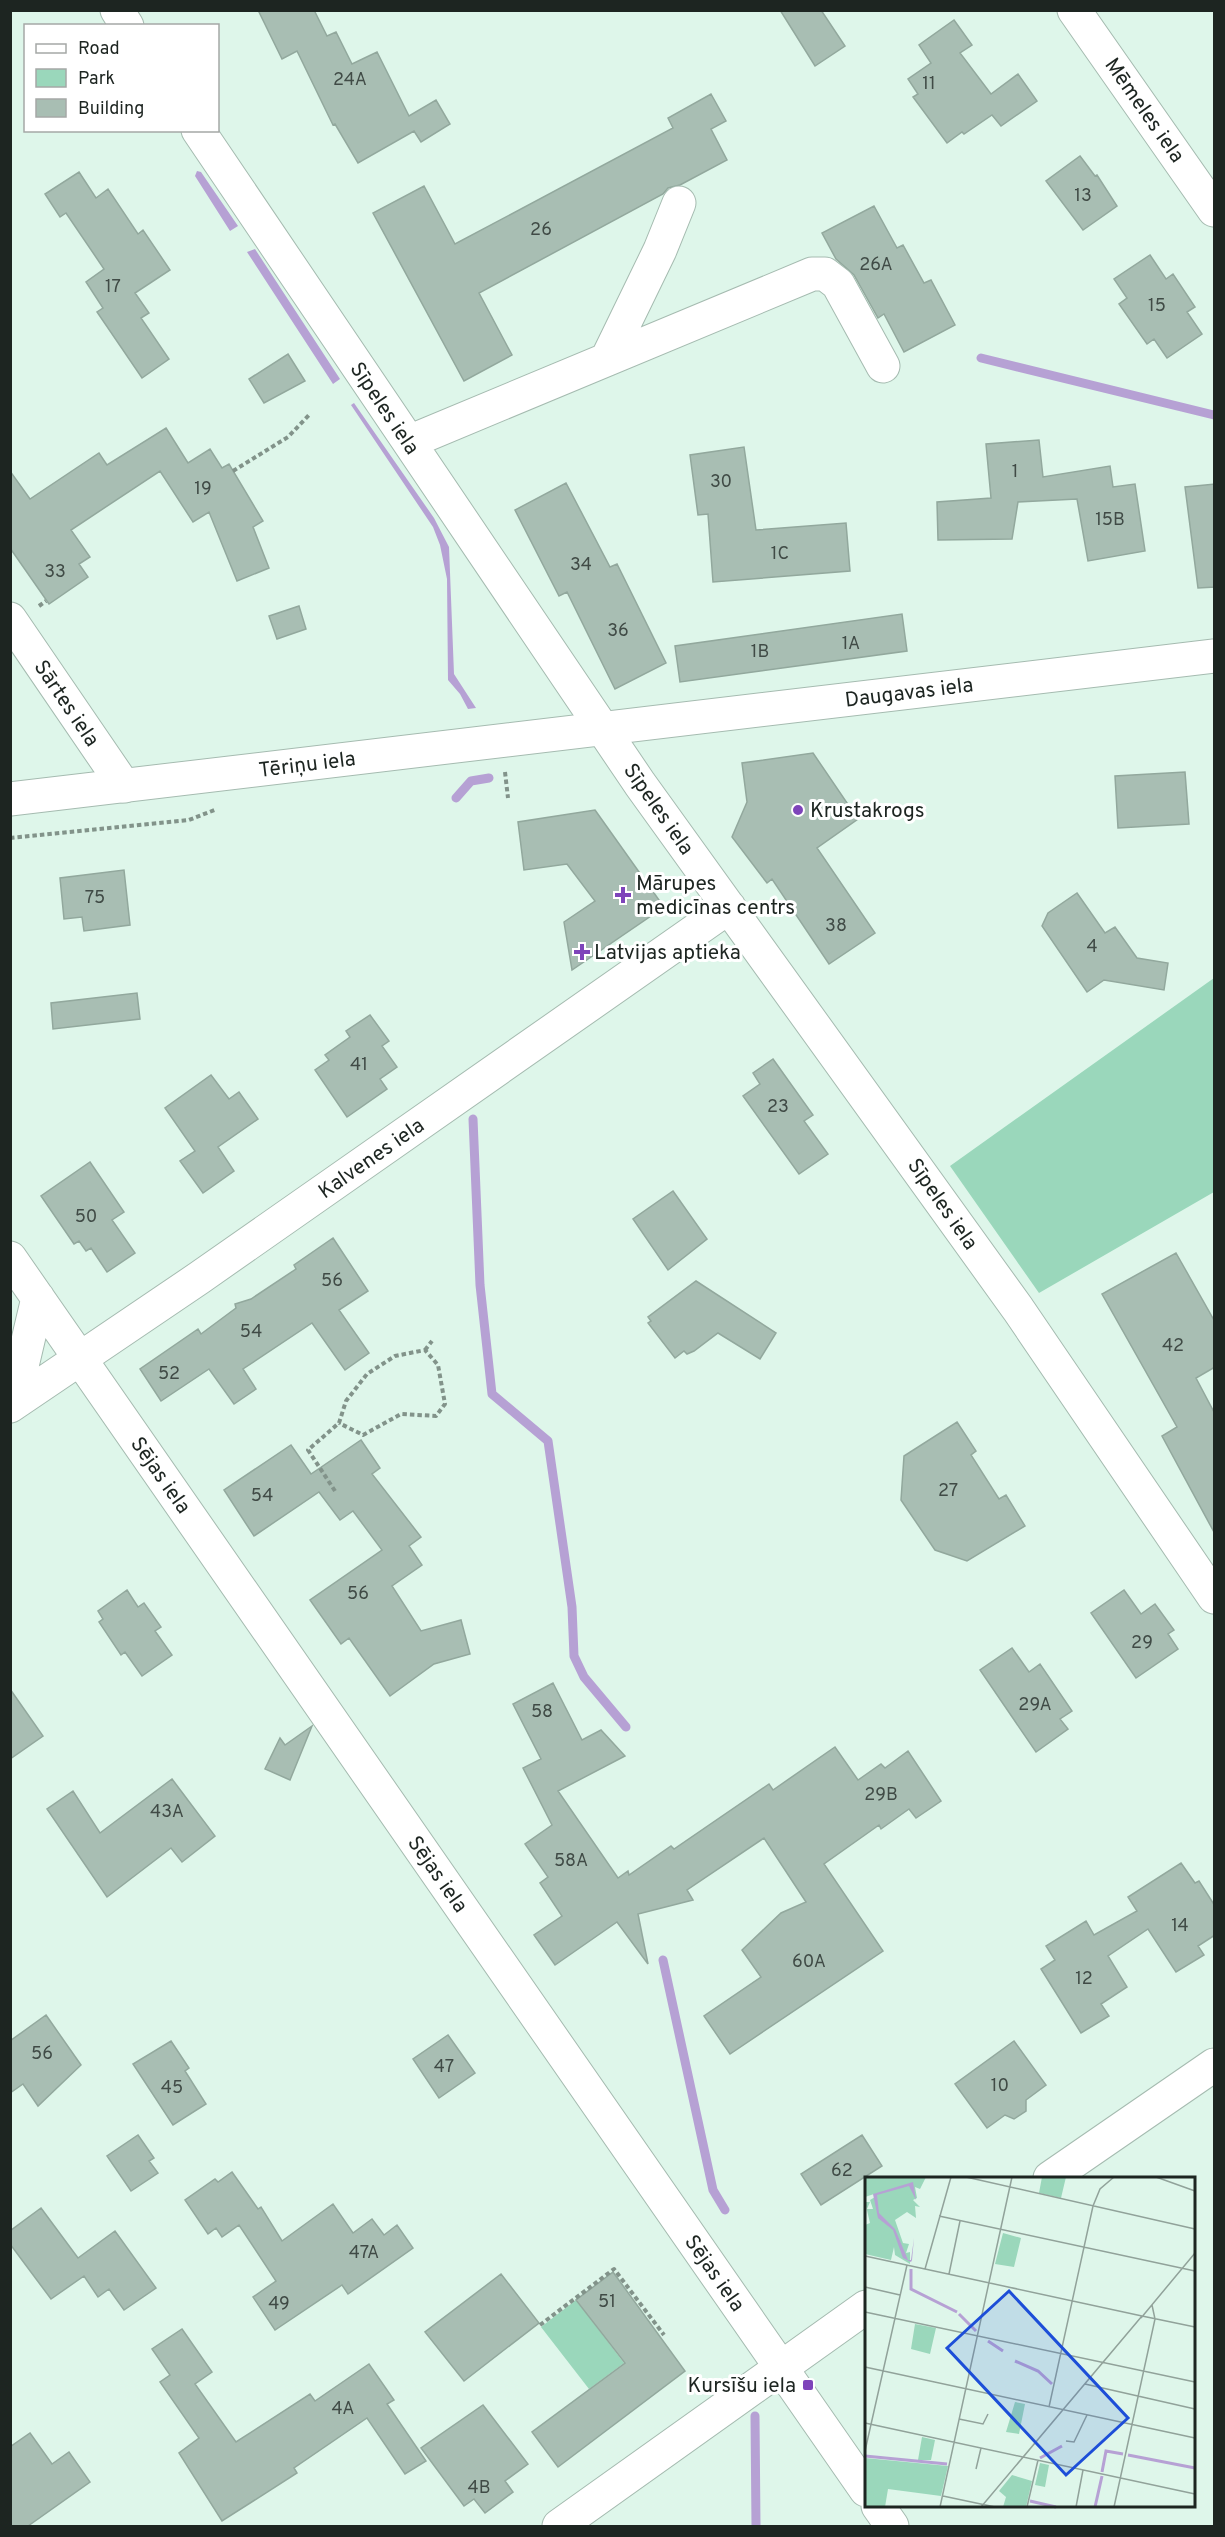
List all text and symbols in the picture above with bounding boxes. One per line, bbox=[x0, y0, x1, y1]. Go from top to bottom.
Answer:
legend bbox=[24, 24, 219, 132]
text: Road bbox=[78, 38, 120, 61]
street label: Mēmeles iela bbox=[1098, 53, 1190, 169]
text: Park bbox=[78, 68, 115, 91]
house number: 24A bbox=[333, 69, 367, 92]
house number: 11 bbox=[922, 73, 936, 96]
text: Building bbox=[78, 98, 144, 121]
house number: 13 bbox=[1074, 185, 1092, 208]
house number: 26 bbox=[530, 219, 552, 242]
house number: 26A bbox=[859, 254, 893, 277]
house number: 17 bbox=[105, 276, 121, 299]
house number: 15 bbox=[1148, 295, 1166, 318]
street label: Sīpeles iela bbox=[343, 357, 425, 460]
house number: 1 bbox=[1012, 461, 1018, 484]
house number: 30 bbox=[710, 471, 732, 494]
house number: 19 bbox=[194, 478, 212, 501]
house number: 15B bbox=[1095, 509, 1125, 532]
house number: 1C bbox=[771, 543, 789, 566]
house number: 34 bbox=[570, 554, 592, 577]
house number: 33 bbox=[44, 561, 66, 584]
house number: 36 bbox=[607, 620, 629, 643]
house number: 1A bbox=[842, 633, 860, 656]
house number: 1B bbox=[751, 641, 769, 664]
street label: Sārtes iela bbox=[27, 655, 105, 752]
street label: Daugavas iela bbox=[844, 672, 975, 715]
street label: Tēriņu iela bbox=[257, 746, 357, 785]
street label: Sīpeles iela bbox=[616, 759, 699, 861]
place label: Krustakrogs bbox=[810, 798, 925, 825]
marker: Krustakrogs bbox=[791, 803, 805, 817]
place label: Mārupes medicīnas centrs bbox=[636, 871, 795, 922]
marker: Mārupes medicīnas centrs bbox=[614, 886, 632, 904]
house number: 75 bbox=[85, 887, 105, 910]
house number: 38 bbox=[825, 915, 847, 938]
house number: 4 bbox=[1086, 936, 1098, 959]
place label: Latvijas aptieka bbox=[594, 940, 741, 967]
marker: Latvijas aptieka bbox=[575, 945, 589, 959]
house number: 41 bbox=[350, 1054, 368, 1077]
house number: 23 bbox=[767, 1096, 789, 1119]
street label: Kalvenes iela bbox=[314, 1113, 430, 1206]
street label: Sīpeles iela bbox=[900, 1154, 983, 1256]
house number: 50 bbox=[75, 1206, 97, 1229]
house number: 56 bbox=[321, 1270, 343, 1293]
house number: 54 bbox=[240, 1321, 262, 1344]
house number: 42 bbox=[1162, 1335, 1184, 1358]
house number: 52 bbox=[158, 1363, 180, 1386]
street label: Sējas iela bbox=[123, 1432, 196, 1520]
house number: 27 bbox=[938, 1480, 958, 1503]
house number: 54 bbox=[251, 1485, 273, 1508]
house number: 56 bbox=[347, 1583, 369, 1606]
house number: 29 bbox=[1131, 1632, 1153, 1655]
house number: 29A bbox=[1018, 1694, 1052, 1717]
house number: 58 bbox=[531, 1701, 553, 1724]
house number: 29B bbox=[864, 1784, 898, 1807]
house number: 43A bbox=[150, 1801, 184, 1824]
street label: Sējas iela bbox=[400, 1831, 473, 1919]
house number: 58A bbox=[554, 1850, 588, 1873]
house number: 14 bbox=[1171, 1915, 1189, 1938]
house number: 60A bbox=[792, 1951, 826, 1974]
house number: 12 bbox=[1075, 1968, 1093, 1991]
house number: 56 bbox=[31, 2043, 53, 2066]
house number: 47 bbox=[434, 2056, 454, 2079]
house number: 10 bbox=[991, 2075, 1009, 2098]
house number: 45 bbox=[161, 2077, 183, 2100]
house number: 62 bbox=[831, 2160, 853, 2183]
inset map bbox=[865, 2177, 1195, 2507]
street label: Sējas iela bbox=[677, 2230, 750, 2318]
house number: 47A bbox=[349, 2242, 379, 2265]
house number: 51 bbox=[598, 2291, 616, 2314]
house number: 49 bbox=[268, 2293, 290, 2316]
place label: Kursīšu iela bbox=[688, 2373, 796, 2400]
marker: Kursīšu iela bbox=[801, 2378, 815, 2392]
house number: 4A bbox=[331, 2398, 355, 2421]
house number: 4B bbox=[468, 2477, 491, 2500]

